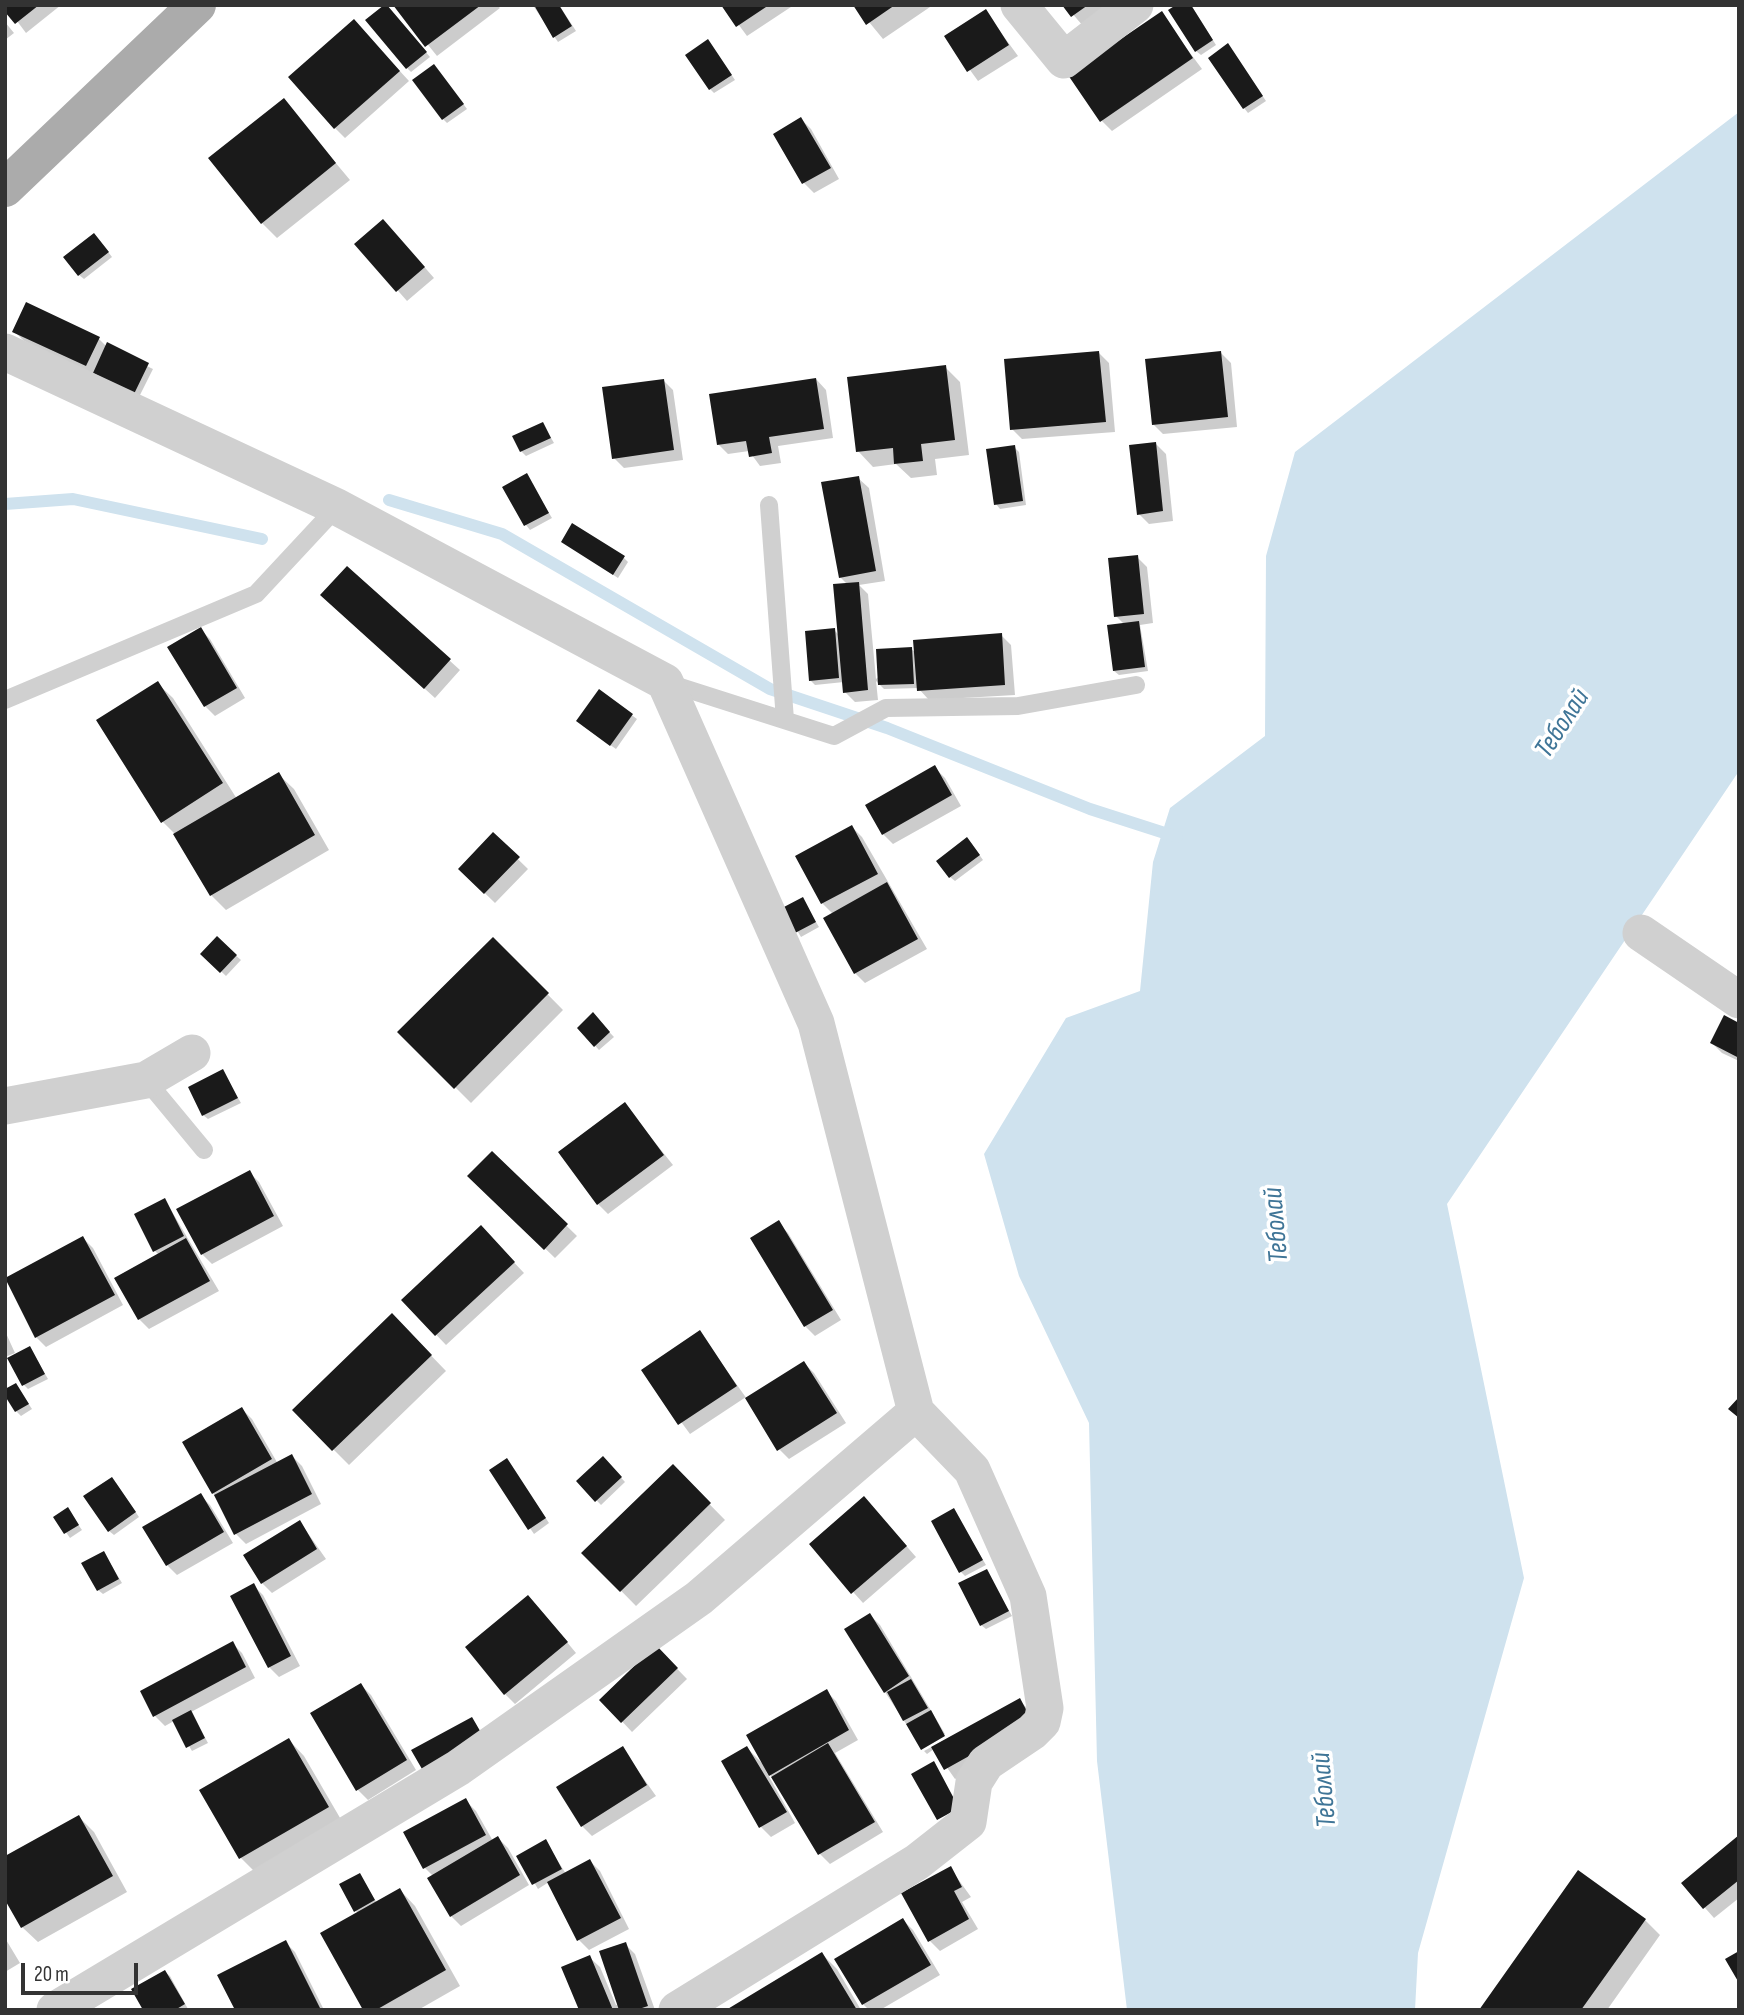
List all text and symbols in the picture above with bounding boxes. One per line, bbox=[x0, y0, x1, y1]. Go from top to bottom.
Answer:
water label: Теболай bbox=[1528, 683, 1598, 765]
water label: Теболай bbox=[1257, 1186, 1297, 1264]
water label: Теболай bbox=[1305, 1751, 1345, 1829]
scale bar bbox=[24, 1948, 142, 1992]
text: 20 m bbox=[34, 1962, 69, 1987]

